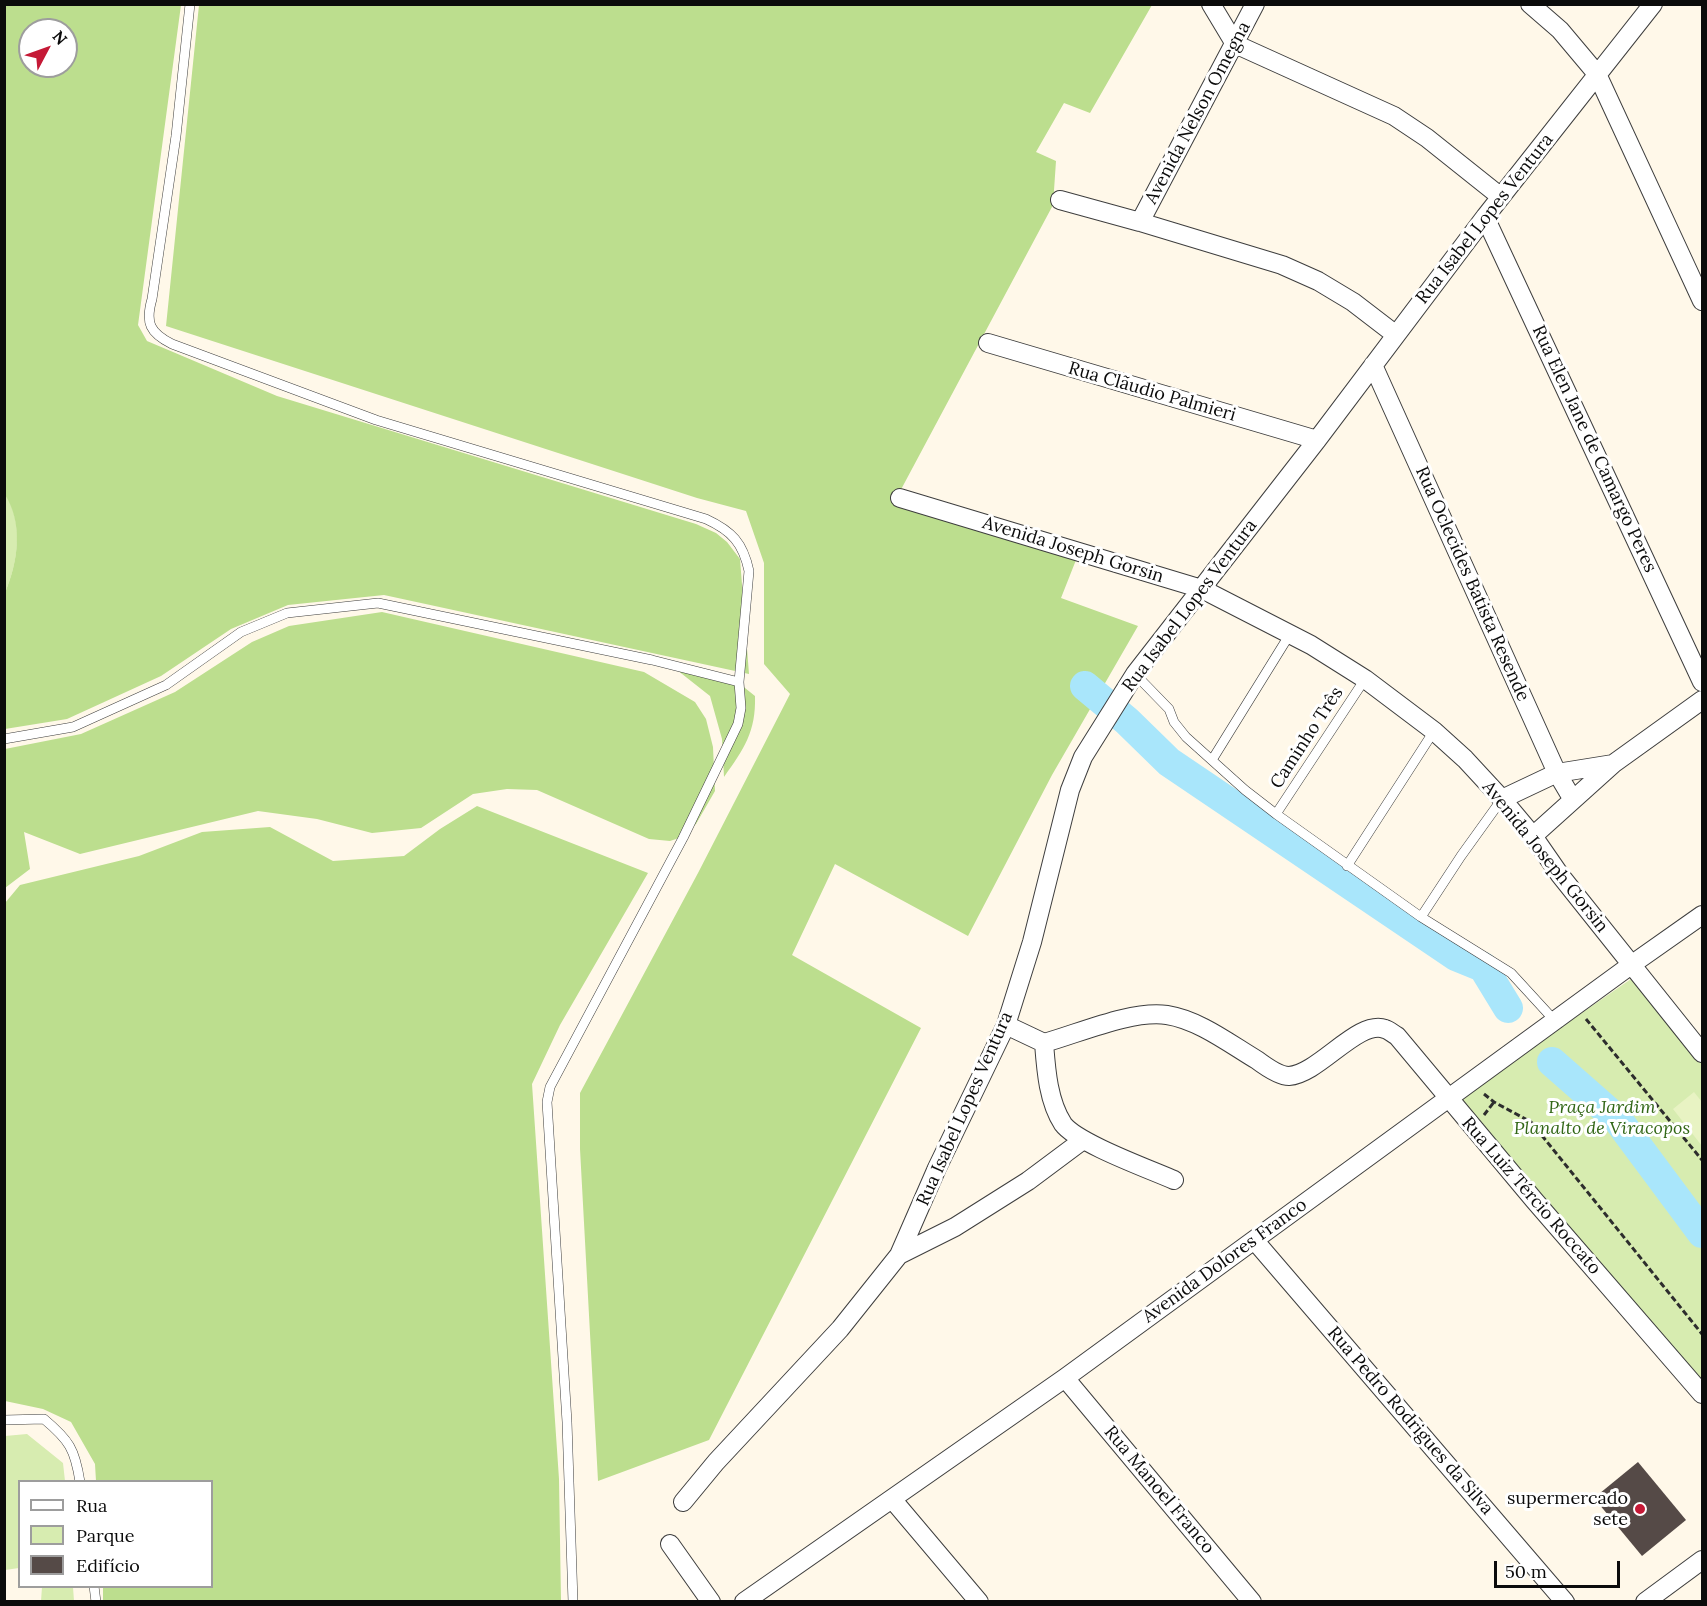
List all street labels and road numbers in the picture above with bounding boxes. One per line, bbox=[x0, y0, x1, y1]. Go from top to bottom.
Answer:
street label: Avenida Nelson Omegna bbox=[1141, 18, 1255, 208]
street label: Rua Isabel Lopes Ventura bbox=[1412, 130, 1558, 308]
street label: Rua Elen Jane de Camargo Peres bbox=[1527, 322, 1661, 576]
street label: Rua Clãudio Palmieri bbox=[1066, 358, 1238, 426]
street label: Rua Oclecides Batista Resende bbox=[1410, 463, 1534, 705]
street label: Avenida Joseph Gorsin bbox=[980, 512, 1166, 588]
street label: Rua Isabel Lopes Ventura bbox=[1118, 516, 1262, 696]
street label: Caminho Três bbox=[1266, 683, 1348, 793]
street label: Avenida Joseph Gorsin bbox=[1477, 777, 1613, 937]
street label: Rua Isabel Lopes Ventura bbox=[912, 1009, 1018, 1209]
street label: Rua Luiz Tércio Roccato bbox=[1457, 1113, 1605, 1279]
street label: Avenida Dolores Franco bbox=[1139, 1194, 1311, 1328]
street label: Rua Pedro Rodrigues da Silva bbox=[1322, 1323, 1498, 1519]
street label: Rua Manoel Franco bbox=[1099, 1422, 1219, 1558]

